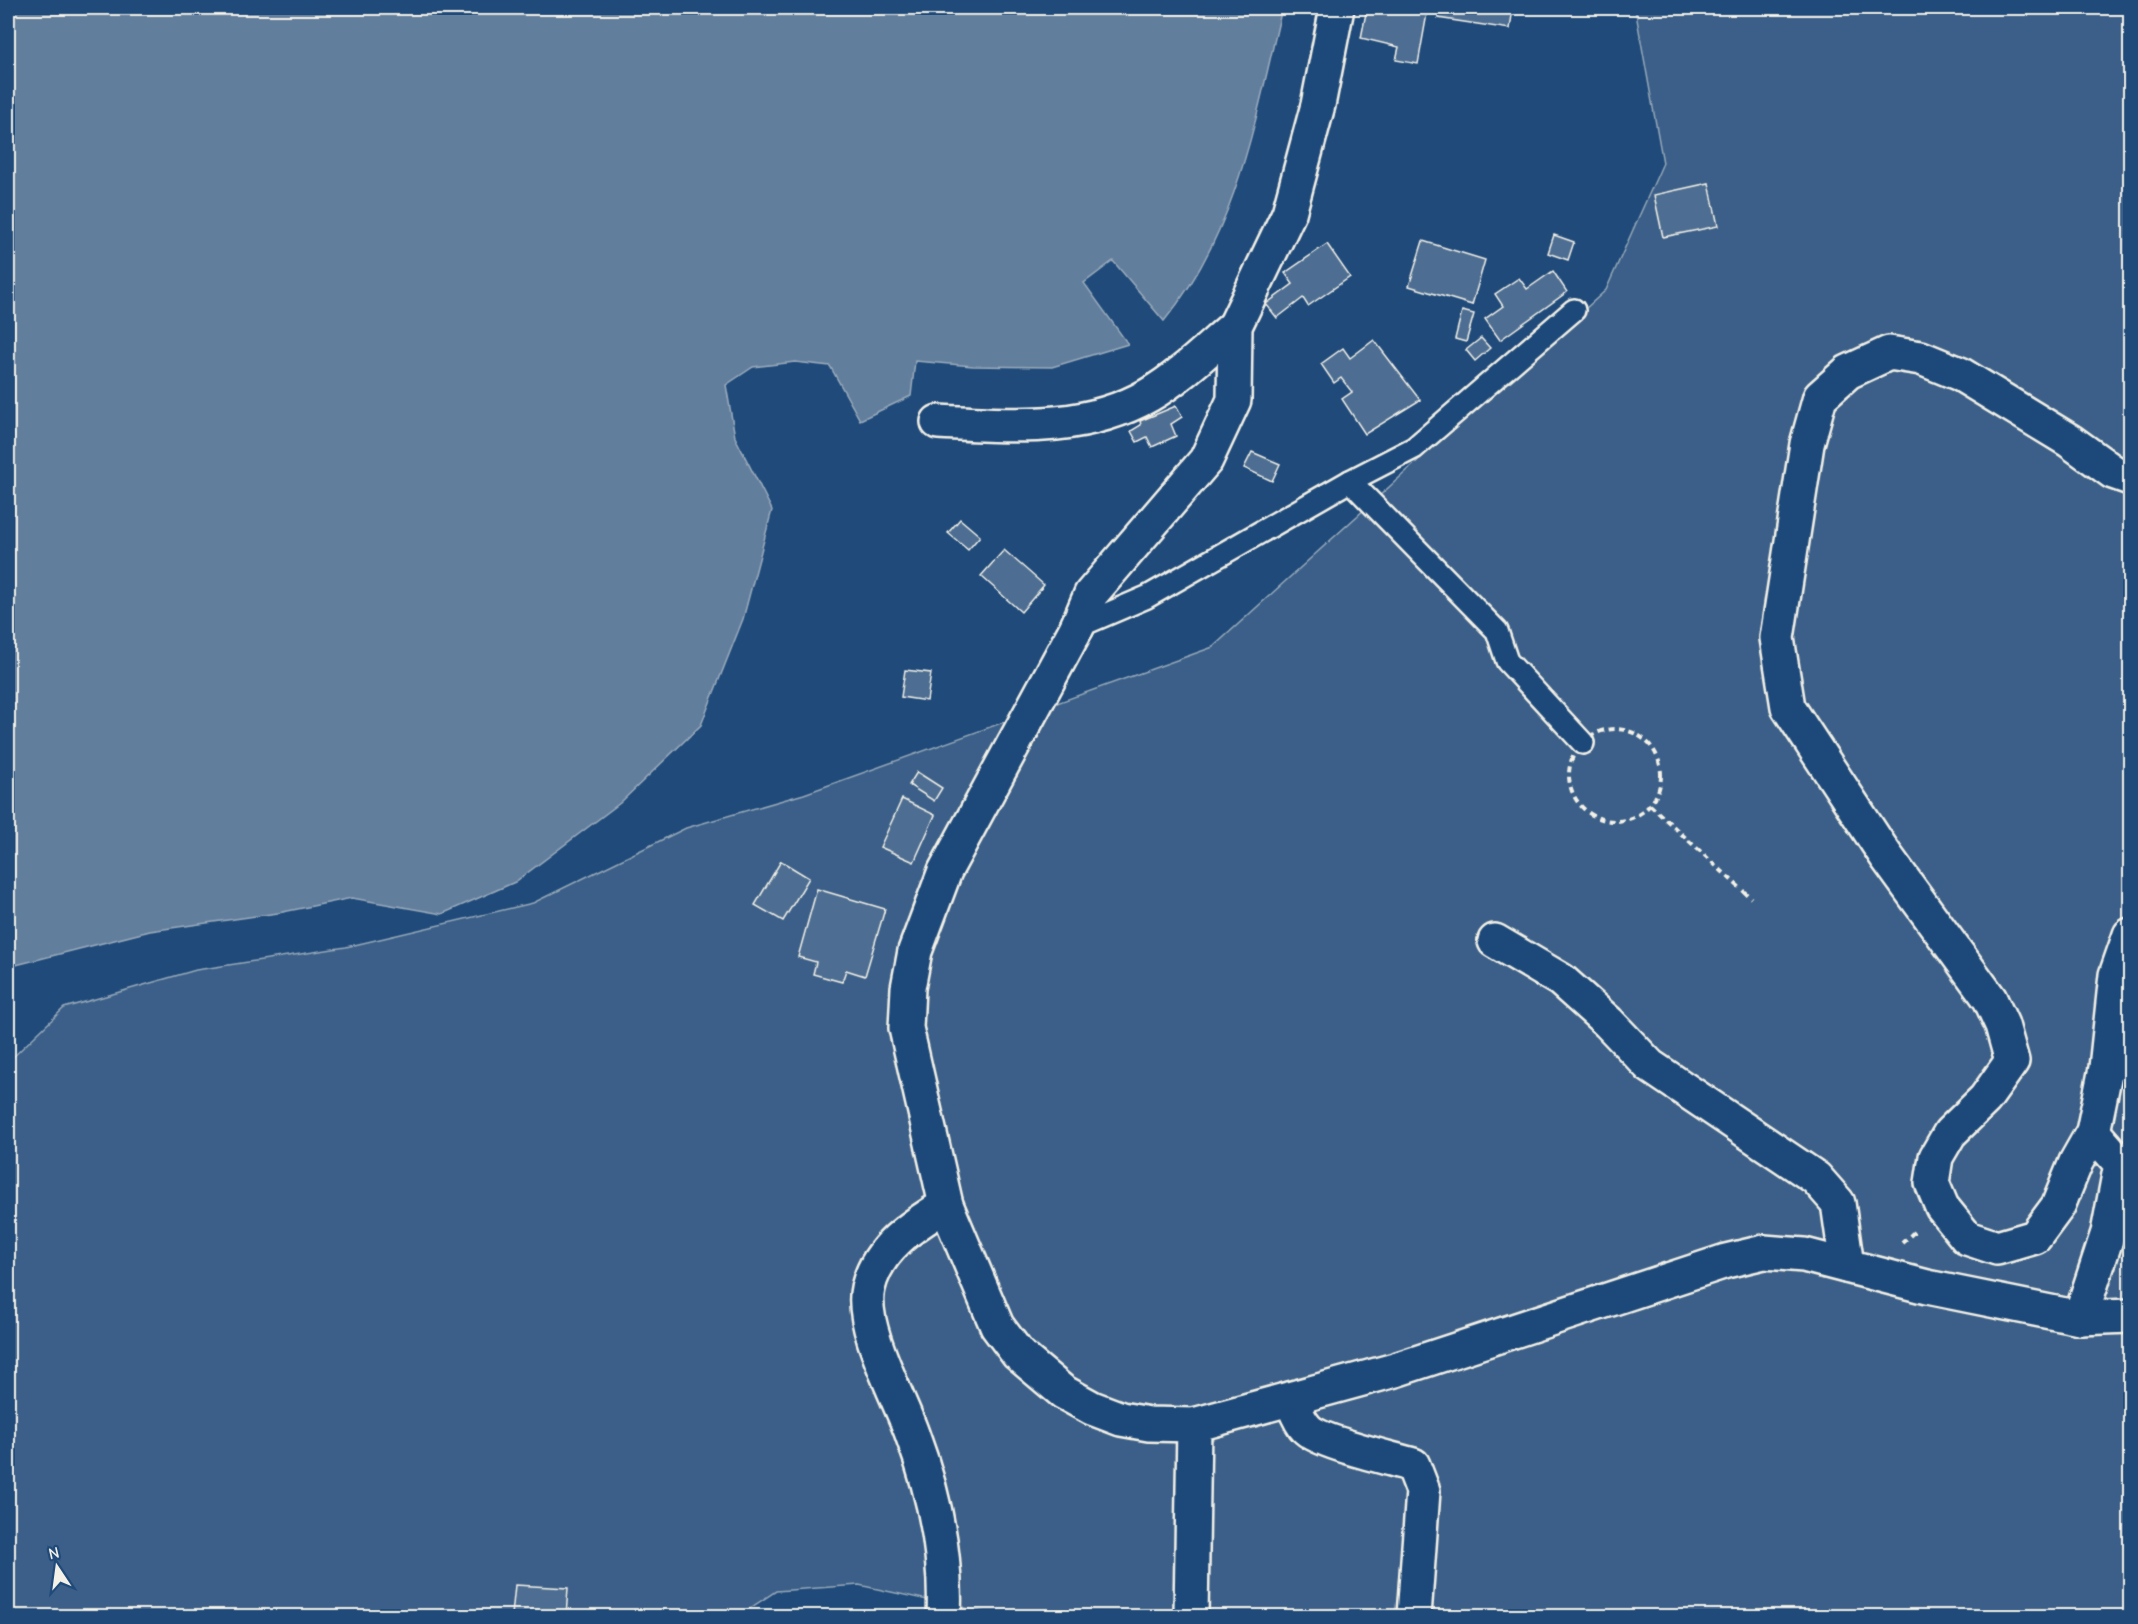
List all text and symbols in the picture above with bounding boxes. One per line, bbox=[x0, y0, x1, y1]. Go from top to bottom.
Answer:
north arrow bbox=[27, 1537, 87, 1597]
text: N bbox=[47, 1543, 61, 1563]

